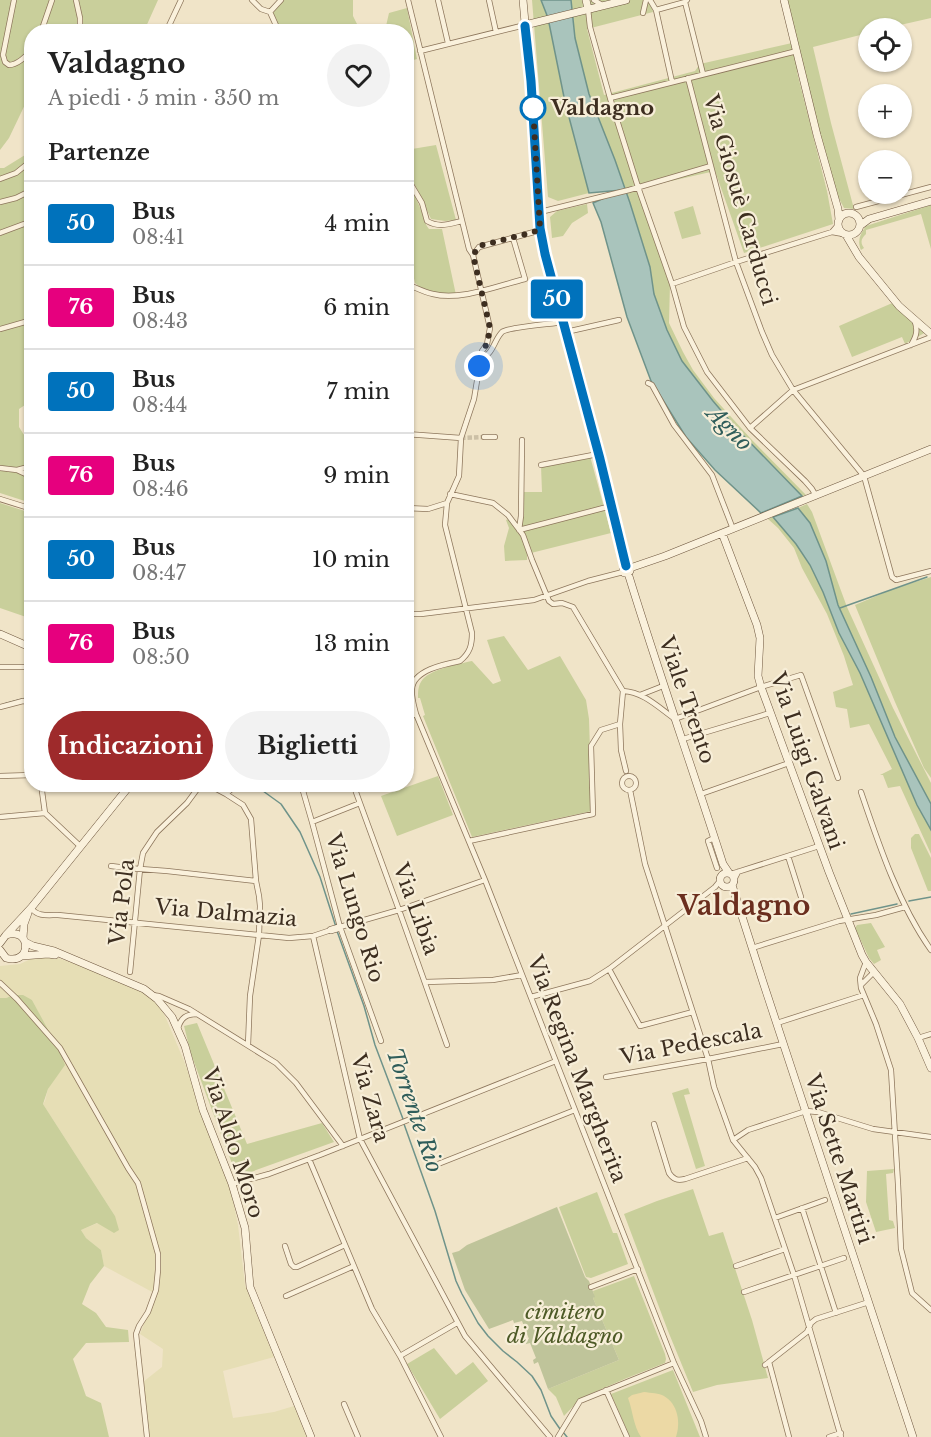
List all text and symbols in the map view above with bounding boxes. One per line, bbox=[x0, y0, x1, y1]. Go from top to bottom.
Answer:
map controls bbox=[858, 18, 912, 204]
button: locate bbox=[858, 18, 912, 72]
button: heart bbox=[327, 44, 390, 107]
text: Valdagno bbox=[48, 46, 185, 81]
button: + bbox=[858, 84, 912, 138]
text: A piedi · 5 min · 350 m bbox=[48, 86, 279, 110]
street label: Via Giosuè Carducci bbox=[697, 91, 783, 308]
marker: Valdagno bbox=[520, 95, 546, 121]
place label: Valdagno bbox=[550, 95, 654, 121]
text: Partenze bbox=[48, 139, 150, 166]
button: − bbox=[858, 150, 912, 204]
text: Bus bbox=[132, 198, 175, 225]
text: 50 bbox=[67, 210, 95, 236]
text: 4 min bbox=[325, 210, 390, 237]
text: 08:41 bbox=[132, 225, 185, 249]
line badge: 50 bbox=[530, 280, 584, 318]
text: Bus bbox=[132, 282, 175, 309]
text: 50 bbox=[543, 286, 571, 312]
text: 76 bbox=[69, 294, 94, 320]
text: 6 min bbox=[323, 294, 390, 321]
text: 08:43 bbox=[132, 309, 188, 333]
your location bbox=[464, 351, 494, 381]
text: Bus bbox=[132, 366, 175, 393]
text: 50 bbox=[67, 378, 95, 404]
text: 7 min bbox=[326, 378, 390, 405]
text: 08:44 bbox=[132, 393, 188, 417]
water label: Agno bbox=[699, 398, 758, 457]
text: Bus bbox=[132, 450, 175, 477]
text: 76 bbox=[69, 462, 94, 488]
text: 9 min bbox=[323, 462, 390, 489]
text: 08:46 bbox=[132, 477, 189, 501]
text: Bus bbox=[132, 534, 175, 561]
text: 50 bbox=[67, 546, 95, 572]
text: 10 min bbox=[312, 546, 390, 573]
text: 08:47 bbox=[132, 561, 186, 585]
text: Bus bbox=[132, 618, 175, 645]
text: 76 bbox=[69, 630, 94, 656]
text: 13 min bbox=[314, 630, 390, 657]
street label: Viale Trento bbox=[653, 632, 721, 767]
text: 08:50 bbox=[132, 645, 190, 669]
street label: Via Luigi Galvani bbox=[764, 668, 850, 853]
button: Indicazioni bbox=[48, 711, 213, 780]
button: Biglietti bbox=[225, 711, 390, 780]
street label: Via Lungo Rio bbox=[320, 829, 390, 986]
street label: Via Pola bbox=[104, 857, 140, 948]
street label: Via Libia bbox=[387, 859, 445, 959]
district label: Valdagno bbox=[677, 889, 810, 922]
street label: Via Dalmazia bbox=[153, 894, 298, 932]
street label: Via Regina Margherita bbox=[521, 951, 633, 1187]
street label: Via Pedescala bbox=[617, 1017, 764, 1071]
water label: Torrente Rio bbox=[381, 1044, 448, 1176]
street label: Via Zara bbox=[345, 1050, 395, 1145]
street label: Via Aldo Moro bbox=[196, 1064, 270, 1221]
street label: Via Sette Martiri bbox=[799, 1070, 879, 1247]
park label: cimitero di Valdagno bbox=[507, 1299, 623, 1349]

